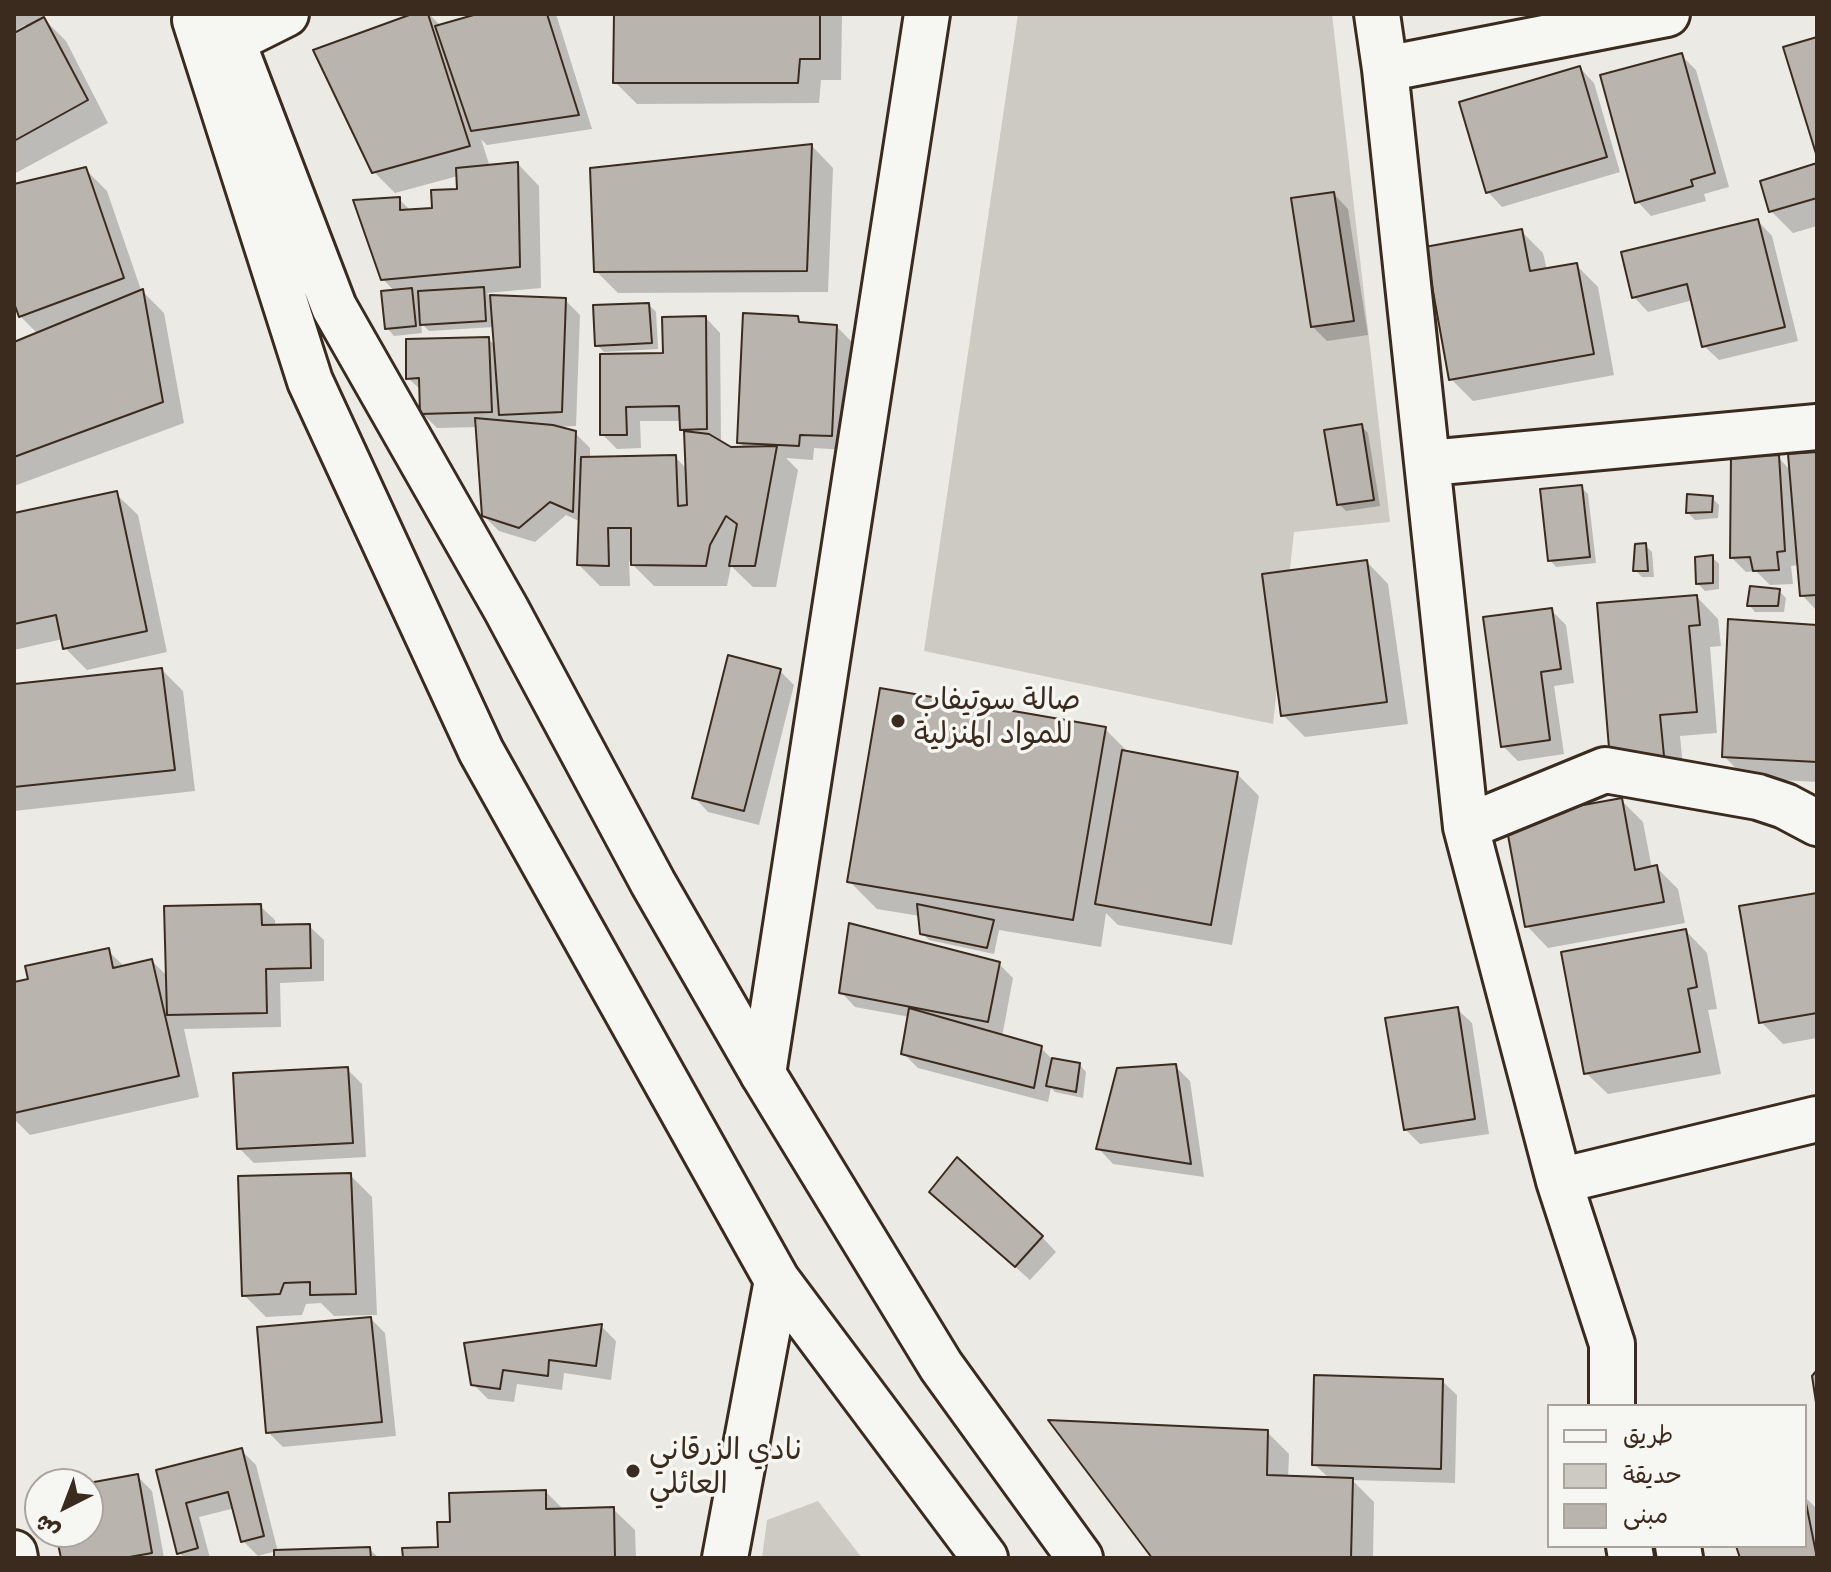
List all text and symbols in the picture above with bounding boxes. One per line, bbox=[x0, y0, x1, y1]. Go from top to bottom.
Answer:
place label: صالة سوتيفاب للمواد المنزلية bbox=[914, 686, 1081, 756]
marker: صالة سوتيفاب للمواد المنزلية bbox=[889, 712, 907, 730]
legend bbox=[1547, 1404, 1807, 1548]
text: طريق bbox=[1623, 1424, 1673, 1453]
place label: نادي الزرقاني العائلي bbox=[649, 1436, 802, 1506]
marker: نادي الزرقاني العائلي bbox=[624, 1462, 642, 1480]
text: حديقة bbox=[1623, 1464, 1682, 1493]
north arrow bbox=[24, 1468, 104, 1548]
text: مبنى bbox=[1623, 1504, 1668, 1533]
text: ش bbox=[32, 1507, 67, 1542]

